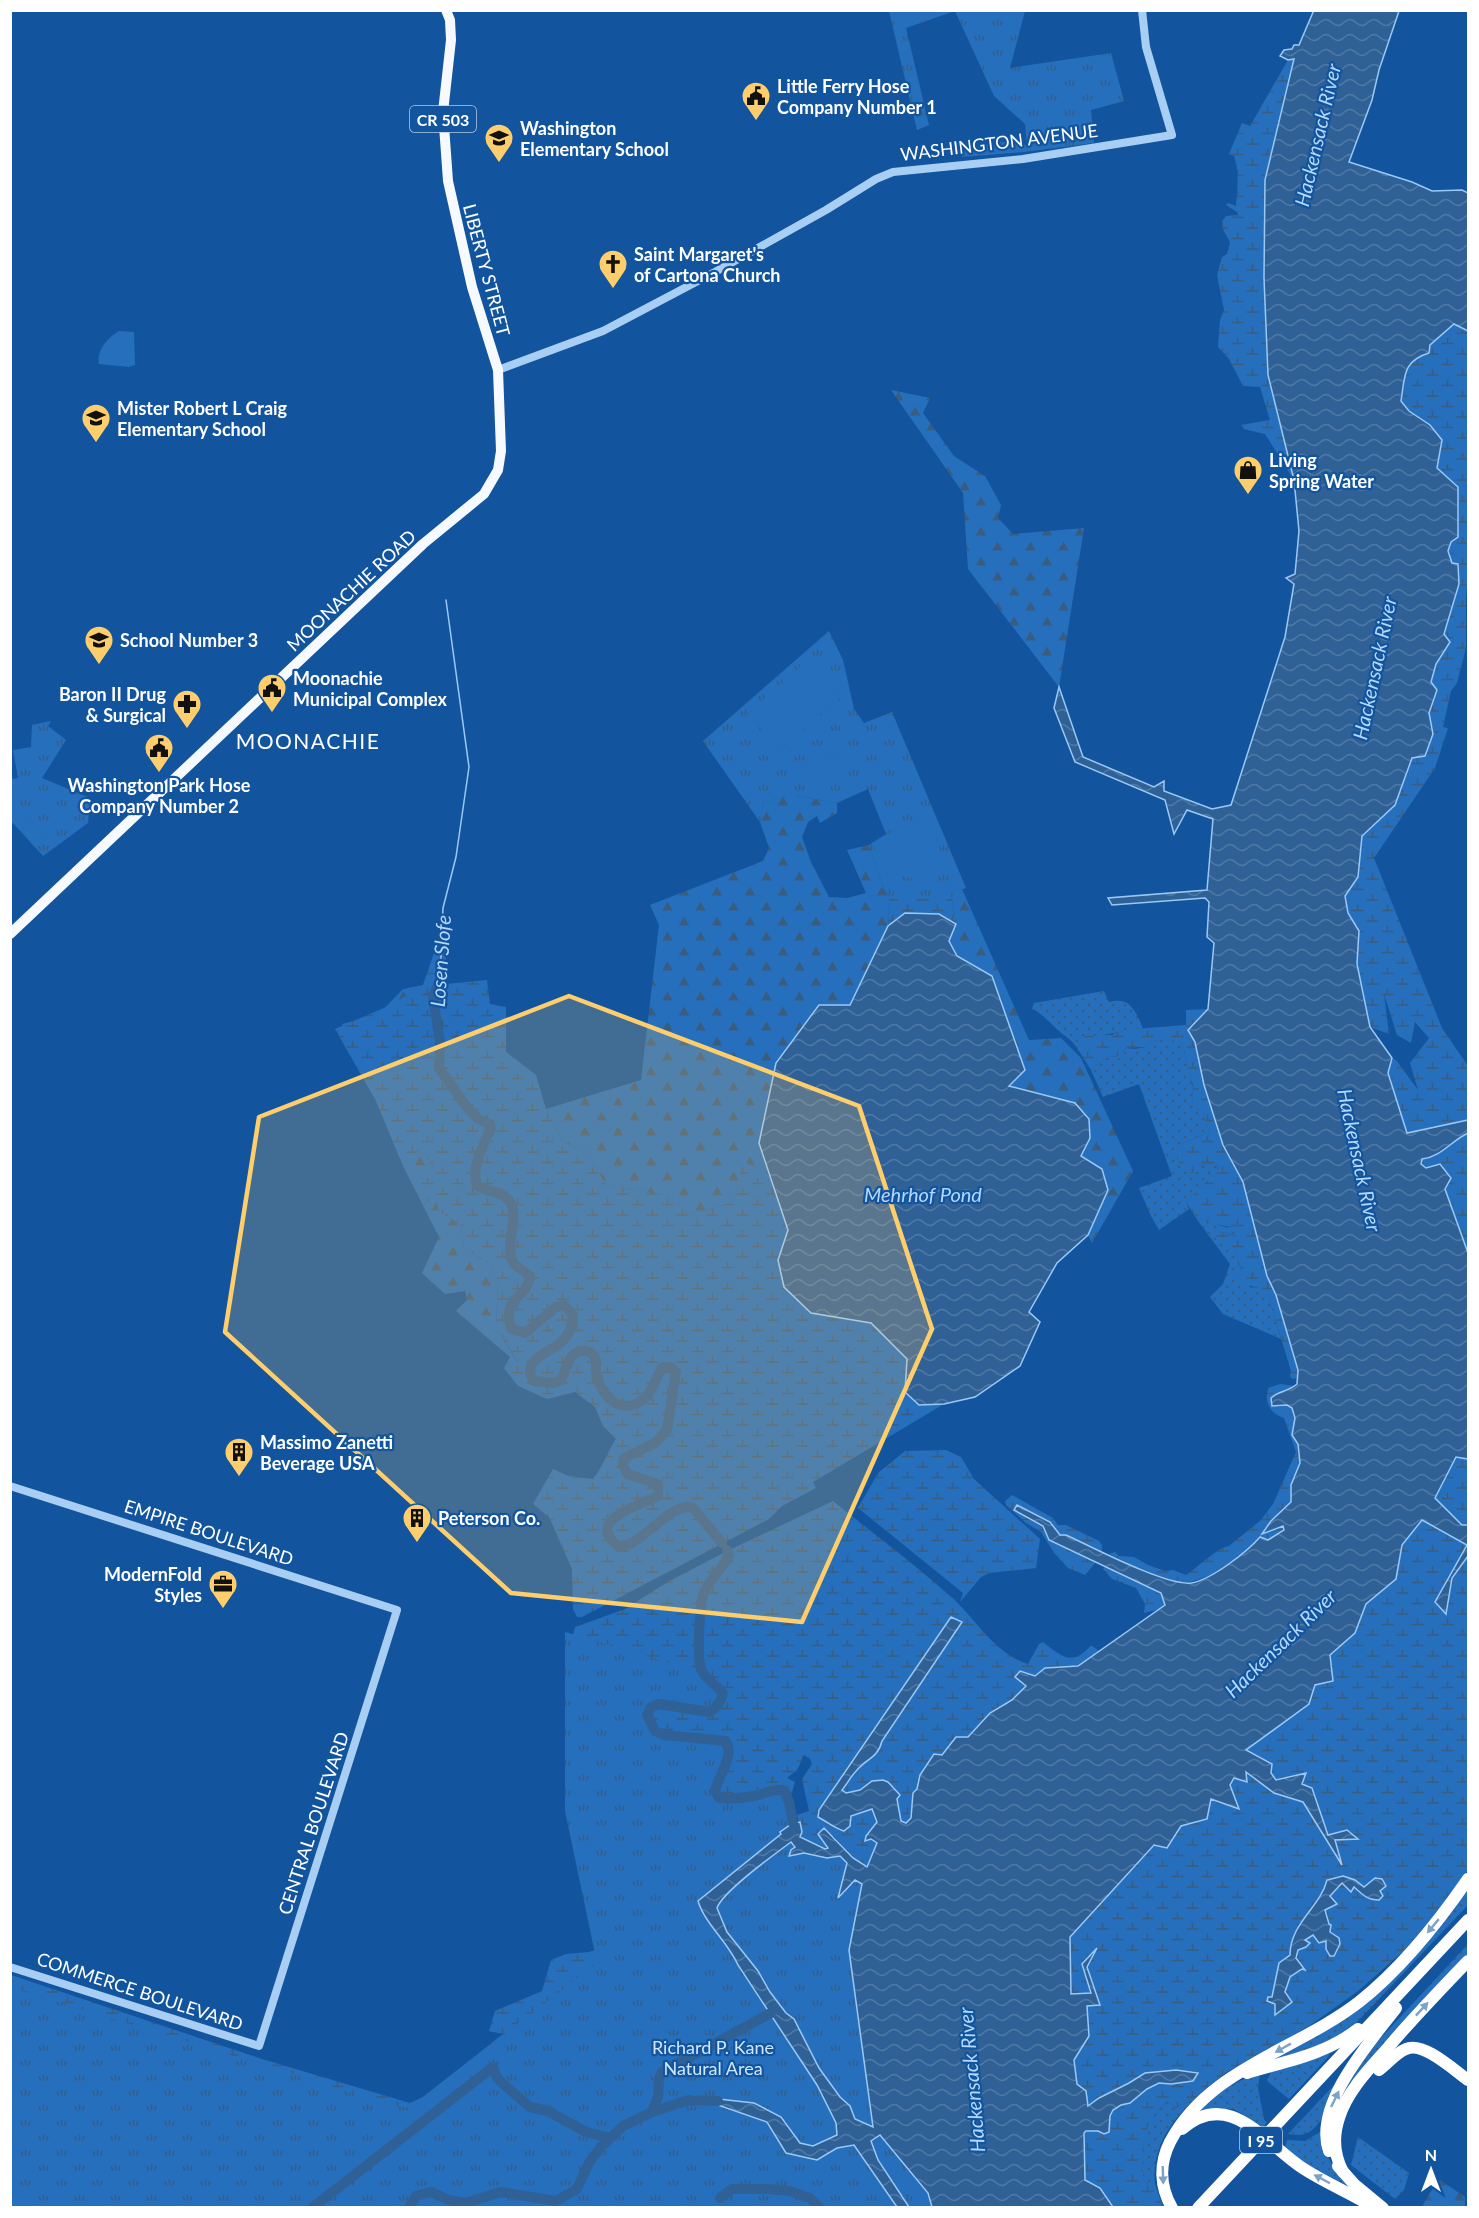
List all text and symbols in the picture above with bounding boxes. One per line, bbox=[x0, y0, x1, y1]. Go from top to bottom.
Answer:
water label: Hackensack River bbox=[1289, 60, 1345, 209]
place label: Little Ferry Hose Company Number 1 bbox=[777, 75, 937, 118]
public building icon: Little Ferry Hose Company Number 1 bbox=[740, 80, 772, 122]
road number: CR 503 bbox=[410, 106, 476, 132]
place label: Washington Elementary School bbox=[520, 117, 669, 160]
street label: WASHINGTON AVENUE bbox=[899, 119, 1099, 165]
school or university icon: Washington Elementary School bbox=[483, 122, 515, 164]
street label: LIBERTY STREET bbox=[459, 201, 515, 339]
place label: Saint Margaret's of Cartona Church bbox=[634, 243, 780, 286]
church icon: Saint Margaret's of Cartona Church bbox=[597, 248, 629, 290]
place label: Mister Robert L Craig Elementary School bbox=[117, 397, 288, 440]
school or university icon: Mister Robert L Craig Elementary School bbox=[80, 402, 112, 444]
place label: Living Spring Water bbox=[1269, 449, 1374, 492]
shop icon: Living Spring Water bbox=[1232, 454, 1264, 496]
street label: MOONACHIE ROAD bbox=[282, 525, 420, 655]
water label: Hackensack River bbox=[1347, 593, 1401, 742]
school or university icon: School Number 3 bbox=[83, 624, 115, 666]
place label: School Number 3 bbox=[120, 629, 258, 651]
place label: Moonachie Municipal Complex bbox=[293, 667, 447, 710]
public building icon: Moonachie Municipal Complex bbox=[256, 672, 288, 714]
place label: Baron II Drug & Surgical bbox=[59, 683, 166, 726]
pharmacy icon: Baron II Drug & Surgical bbox=[171, 688, 203, 730]
district label: MOONACHIE bbox=[236, 728, 380, 753]
public building icon: Washington Park Hose Company Number 2 bbox=[143, 732, 175, 774]
place label: Washington Park Hose Company Number 2 bbox=[68, 774, 251, 817]
water label: Losen Slofe bbox=[425, 914, 455, 1008]
water label: Hackensack River bbox=[1333, 1086, 1387, 1235]
water label: Mehrhof Pond bbox=[864, 1182, 982, 1206]
place label: Massimo Zanetti Beverage USA bbox=[260, 1431, 393, 1474]
building icon: Massimo Zanetti Beverage USA bbox=[223, 1436, 255, 1478]
street label: EMPIRE BOULEVARD bbox=[122, 1494, 296, 1570]
building icon: Peterson Co. bbox=[401, 1502, 433, 1544]
place label: Peterson Co. bbox=[438, 1507, 540, 1529]
place label: ModernFold Styles bbox=[104, 1563, 202, 1606]
office icon: ModernFold Styles bbox=[207, 1568, 239, 1610]
water label: Hackensack River bbox=[1219, 1583, 1342, 1702]
street label: CENTRAL BOULEVARD bbox=[273, 1729, 353, 1917]
one-way arrow bbox=[1427, 1918, 1440, 1934]
street label: COMMERCE BOULEVARD bbox=[34, 1947, 246, 2035]
one-way arrow bbox=[1415, 2002, 1429, 2016]
water label: Hackensack River bbox=[953, 2005, 989, 2154]
park label: Richard P. Kane Natural Area bbox=[652, 2036, 774, 2079]
one-way arrow bbox=[1275, 2043, 1292, 2053]
one-way arrow bbox=[1330, 2090, 1340, 2108]
road number: I 95 bbox=[1240, 2127, 1282, 2153]
north arrow bbox=[1401, 2140, 1461, 2200]
text: N bbox=[1425, 2145, 1437, 2164]
one-way arrow bbox=[1158, 2165, 1168, 2184]
one-way arrow bbox=[1314, 2174, 1331, 2184]

